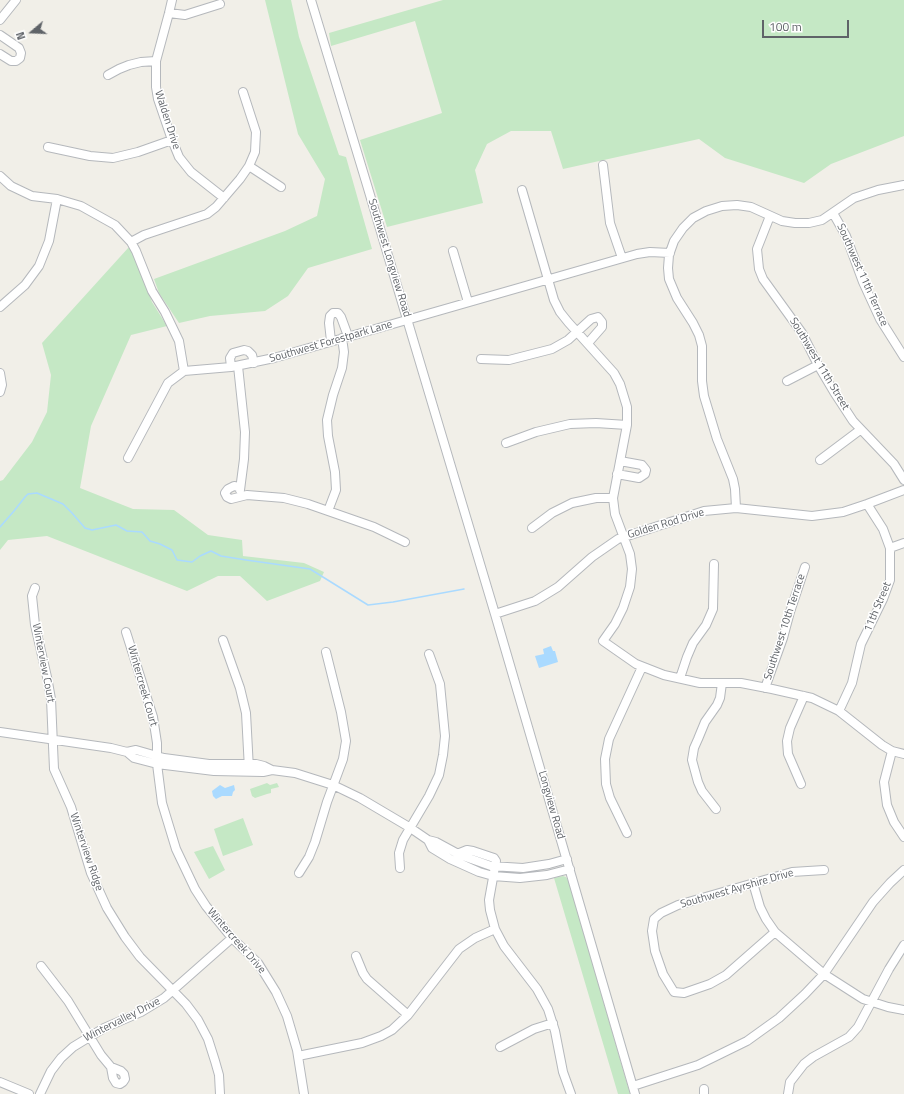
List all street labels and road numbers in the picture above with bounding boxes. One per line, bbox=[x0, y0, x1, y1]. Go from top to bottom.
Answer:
street label: Walden Drive bbox=[151, 89, 183, 151]
street label: Southwest Longview Road bbox=[365, 197, 413, 319]
street label: Southwest 11th Terrace bbox=[833, 222, 891, 328]
street label: Southwest 11th Street bbox=[786, 315, 852, 413]
street label: Southwest Forestpark Lane bbox=[268, 318, 394, 366]
street label: Golden Rod Drive bbox=[626, 506, 706, 542]
street label: Southwest 10th Terrace bbox=[762, 572, 808, 682]
street label: 11th Street bbox=[862, 580, 894, 634]
street label: Winterview Court bbox=[29, 622, 57, 704]
street label: Wintercreek Court bbox=[124, 644, 160, 728]
street label: Longview Road bbox=[535, 769, 567, 841]
street label: Winterview Ridge bbox=[66, 811, 106, 893]
street label: Southwest Ayrshire Drive bbox=[679, 866, 795, 912]
street label: Wintercreek Drive bbox=[204, 906, 268, 976]
street label: Wintervalley Drive bbox=[81, 995, 163, 1045]

